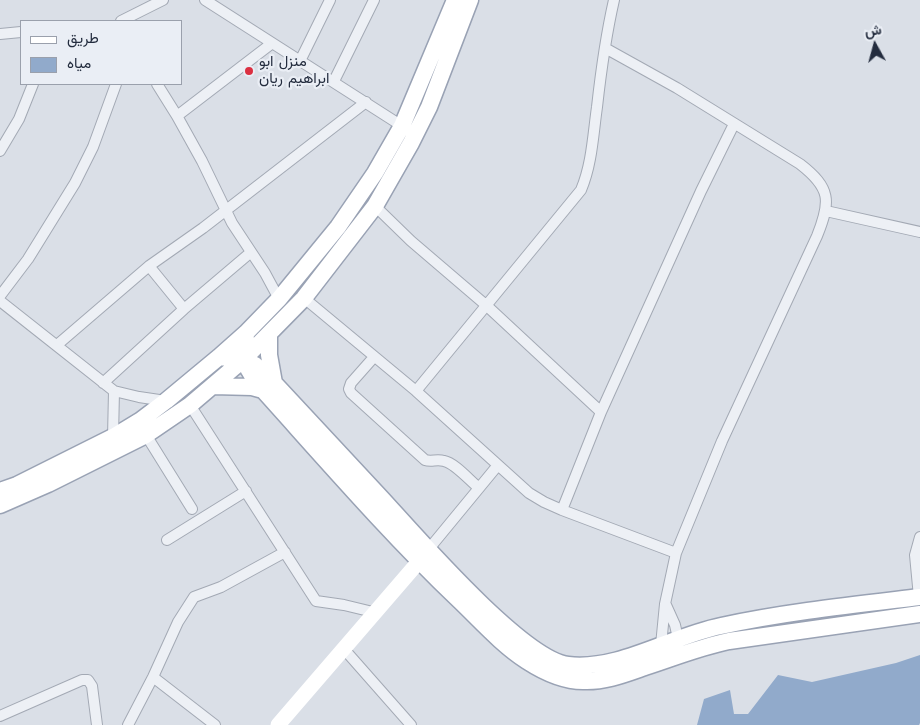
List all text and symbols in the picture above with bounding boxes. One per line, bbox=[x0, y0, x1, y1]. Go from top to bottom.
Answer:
legend bbox=[20, 20, 182, 85]
north arrow bbox=[850, 20, 900, 70]
text: ش bbox=[864, 21, 882, 39]
text: طريق bbox=[67, 29, 99, 47]
place label: منزل ابو ابراهيم ريان bbox=[259, 53, 330, 88]
text: مياه bbox=[67, 54, 91, 72]
marker: منزل ابو ابراهيم ريان bbox=[243, 65, 255, 77]

